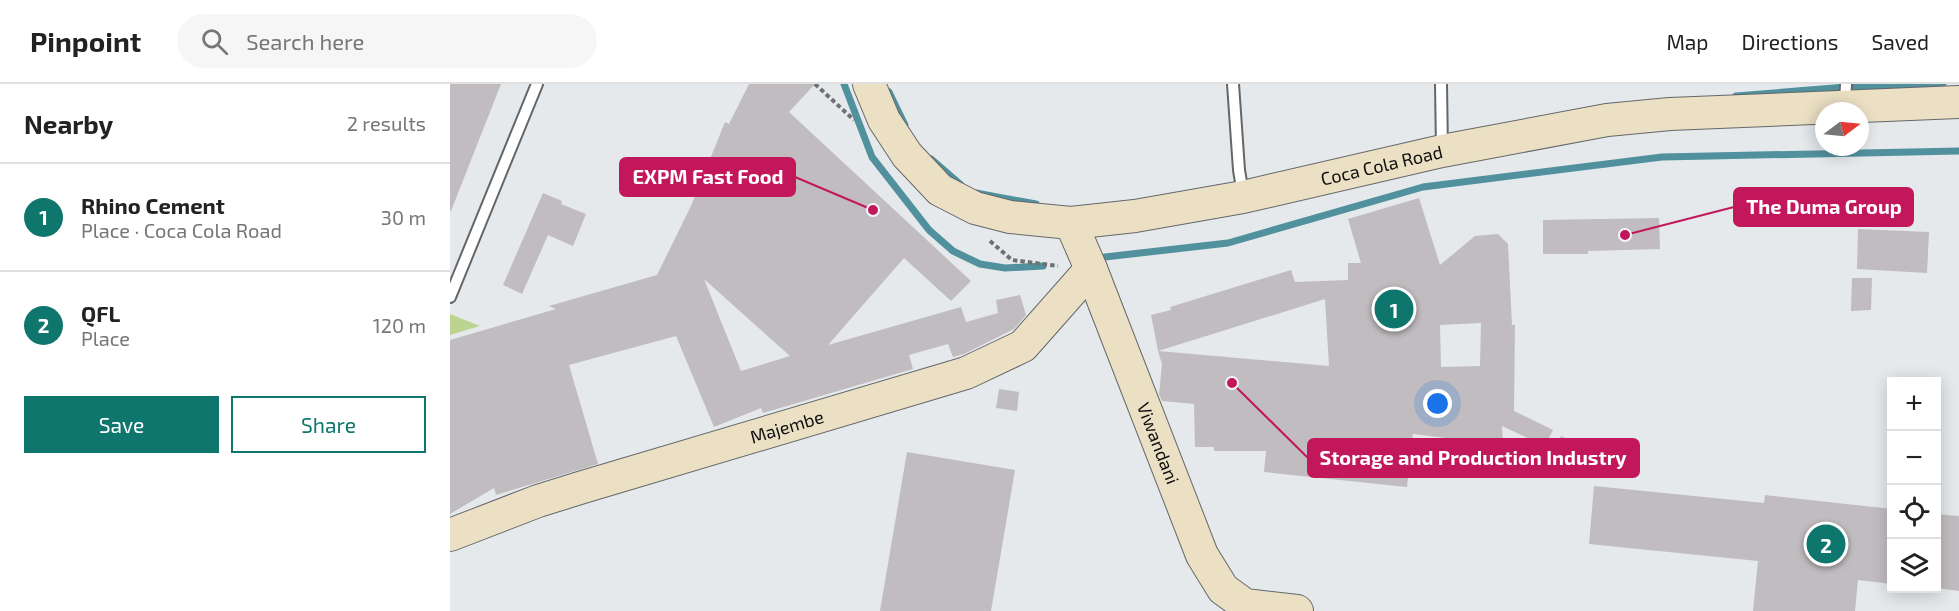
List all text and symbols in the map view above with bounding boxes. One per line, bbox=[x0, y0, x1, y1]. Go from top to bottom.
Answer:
search box bbox=[177, 14, 597, 68]
text: Pinpoint bbox=[30, 24, 141, 58]
icon: search bbox=[198, 25, 231, 58]
text: Search here bbox=[246, 28, 364, 54]
text: Map bbox=[1666, 29, 1709, 54]
text: Directions bbox=[1742, 29, 1838, 54]
text: Saved bbox=[1871, 29, 1929, 54]
north arrow bbox=[1815, 102, 1869, 156]
text: Nearby bbox=[24, 108, 113, 139]
text: 2 results bbox=[347, 111, 426, 135]
street label: Coca Cola Road bbox=[1318, 140, 1445, 190]
callout: EXPM Fast Food bbox=[620, 158, 795, 196]
text: EXPM Fast Food bbox=[632, 164, 784, 188]
callout: The Duma Group bbox=[1734, 188, 1913, 226]
text: Rhino Cement bbox=[81, 192, 225, 218]
text: The Duma Group bbox=[1746, 194, 1902, 218]
text: 1 bbox=[39, 205, 48, 229]
text: 30 m bbox=[381, 205, 426, 229]
text: Place · Coca Cola Road bbox=[81, 218, 282, 242]
pin: 1 bbox=[1374, 286, 1414, 332]
text: QFL bbox=[81, 300, 120, 326]
text: 2 bbox=[38, 313, 49, 337]
text: 120 m bbox=[373, 313, 426, 337]
text: Place bbox=[81, 326, 130, 350]
map controls bbox=[1887, 377, 1941, 593]
button: + bbox=[1887, 377, 1941, 431]
your location bbox=[1423, 389, 1452, 418]
button: Save bbox=[24, 396, 219, 453]
button: Share bbox=[231, 396, 426, 453]
street label: Viwandani bbox=[1133, 399, 1184, 487]
street label: Majembe bbox=[747, 405, 826, 448]
button: − bbox=[1887, 431, 1941, 485]
callout: Storage and Production Industry bbox=[1308, 439, 1639, 477]
text: Storage and Production Industry bbox=[1319, 445, 1627, 470]
button: locate bbox=[1887, 485, 1941, 539]
pin: 2 bbox=[1806, 522, 1846, 566]
button: layers bbox=[1887, 539, 1941, 593]

